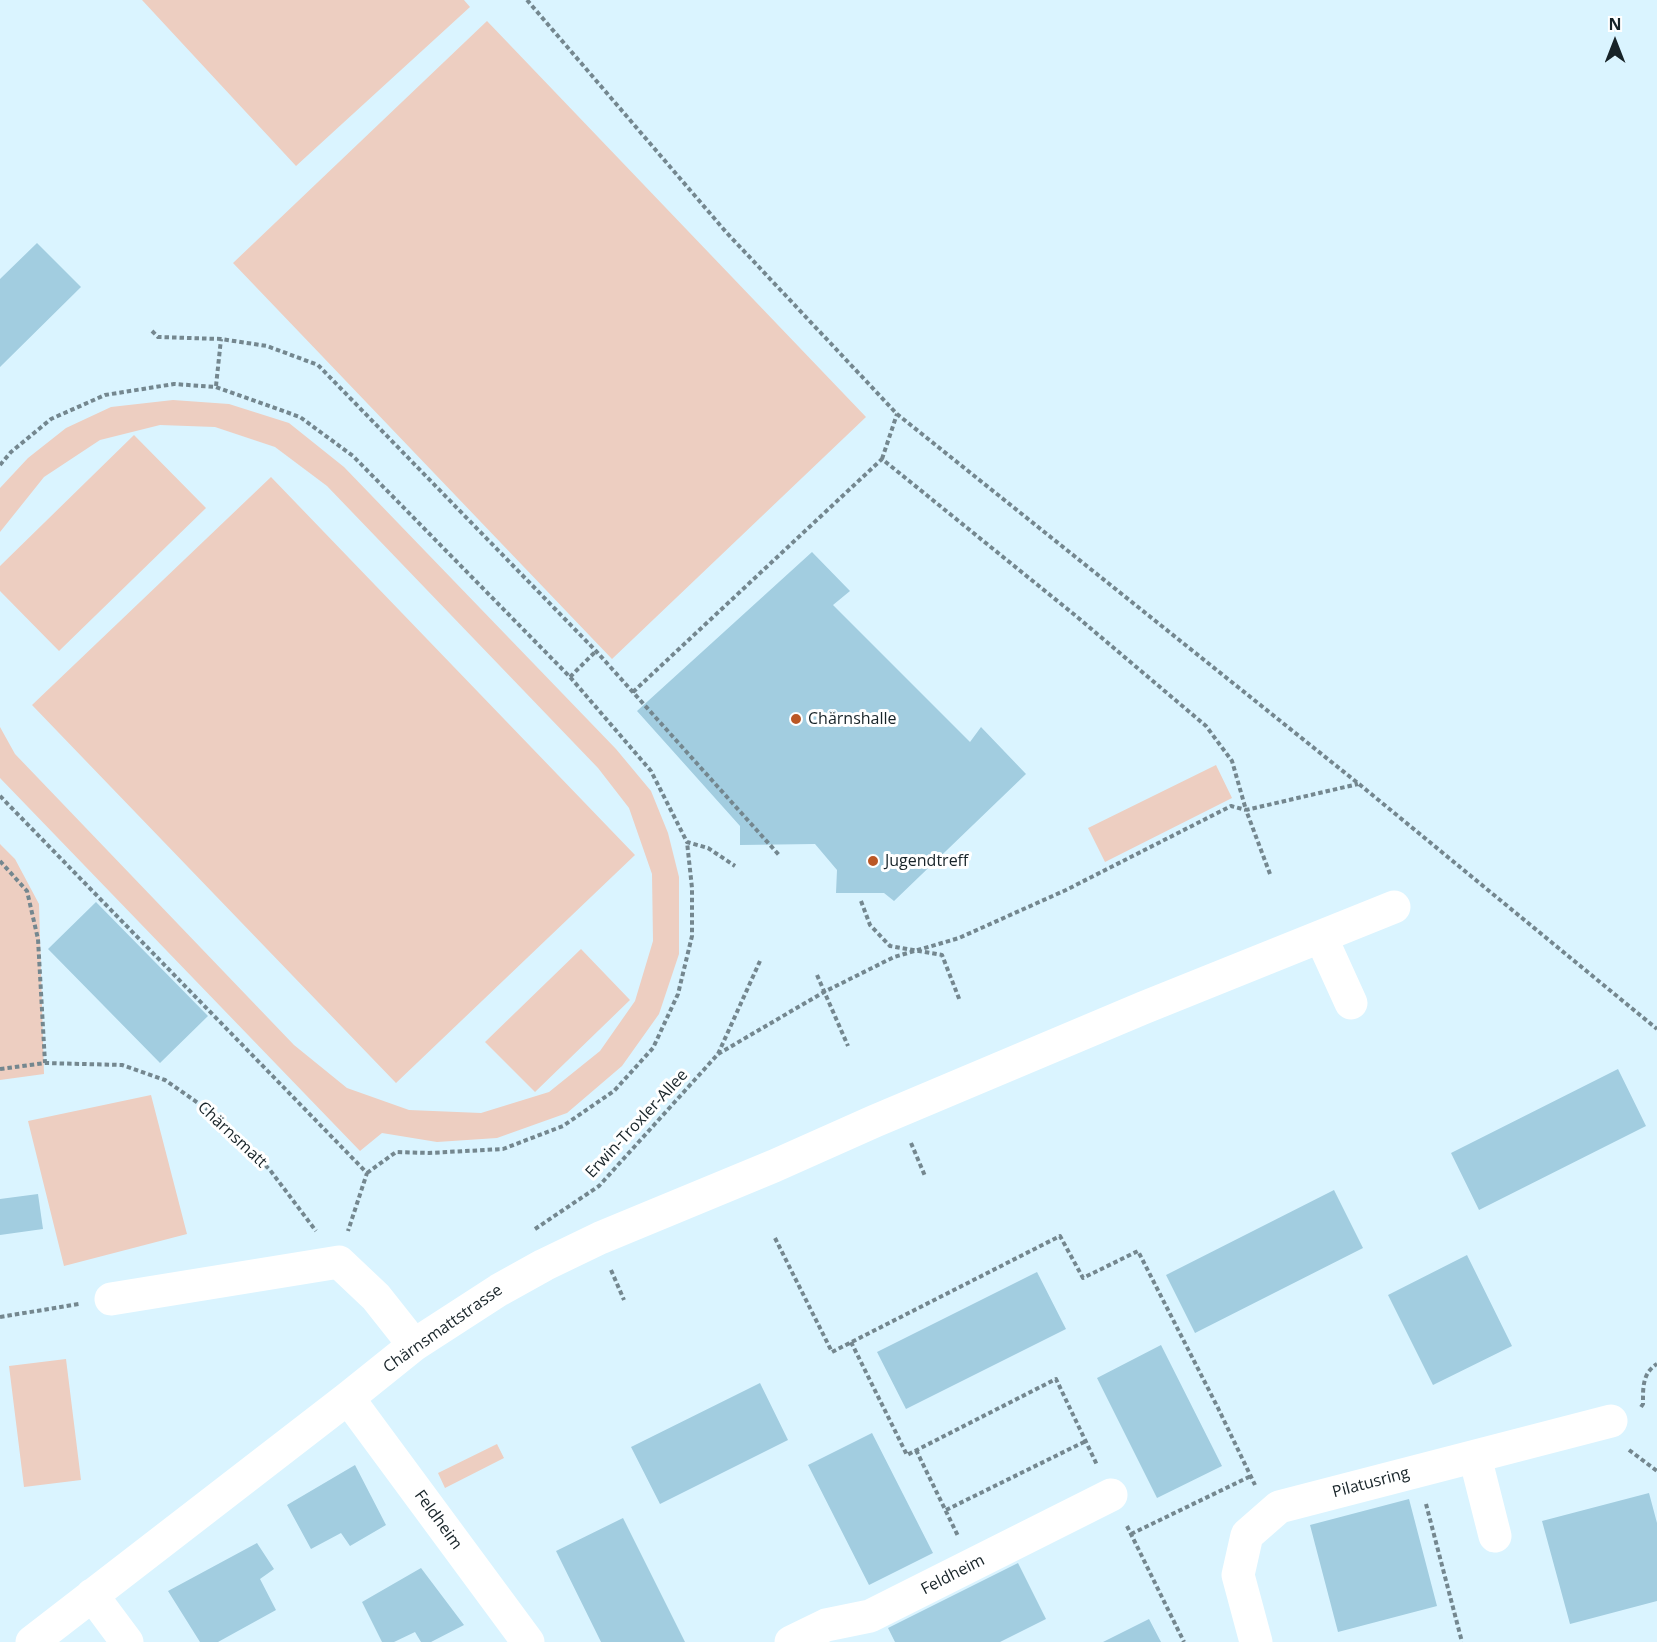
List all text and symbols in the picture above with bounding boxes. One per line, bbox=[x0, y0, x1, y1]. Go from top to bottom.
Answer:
north arrow bbox=[1585, 12, 1645, 72]
text: N bbox=[1608, 13, 1622, 35]
place label: Chärnshalle bbox=[808, 709, 897, 729]
marker: Chärnshalle bbox=[789, 712, 803, 726]
place label: Jugendtreff bbox=[885, 851, 968, 871]
marker: Jugendtreff bbox=[866, 854, 880, 868]
street label: Erwin-Troxler-Allee bbox=[582, 1066, 692, 1182]
street label: Chärnsmatt bbox=[193, 1098, 271, 1172]
street label: Chärnsmattstrasse bbox=[380, 1281, 506, 1377]
street label: Pilatusring bbox=[1330, 1464, 1412, 1502]
street label: Feldheim bbox=[410, 1487, 466, 1553]
street label: Feldheim bbox=[918, 1551, 988, 1599]

